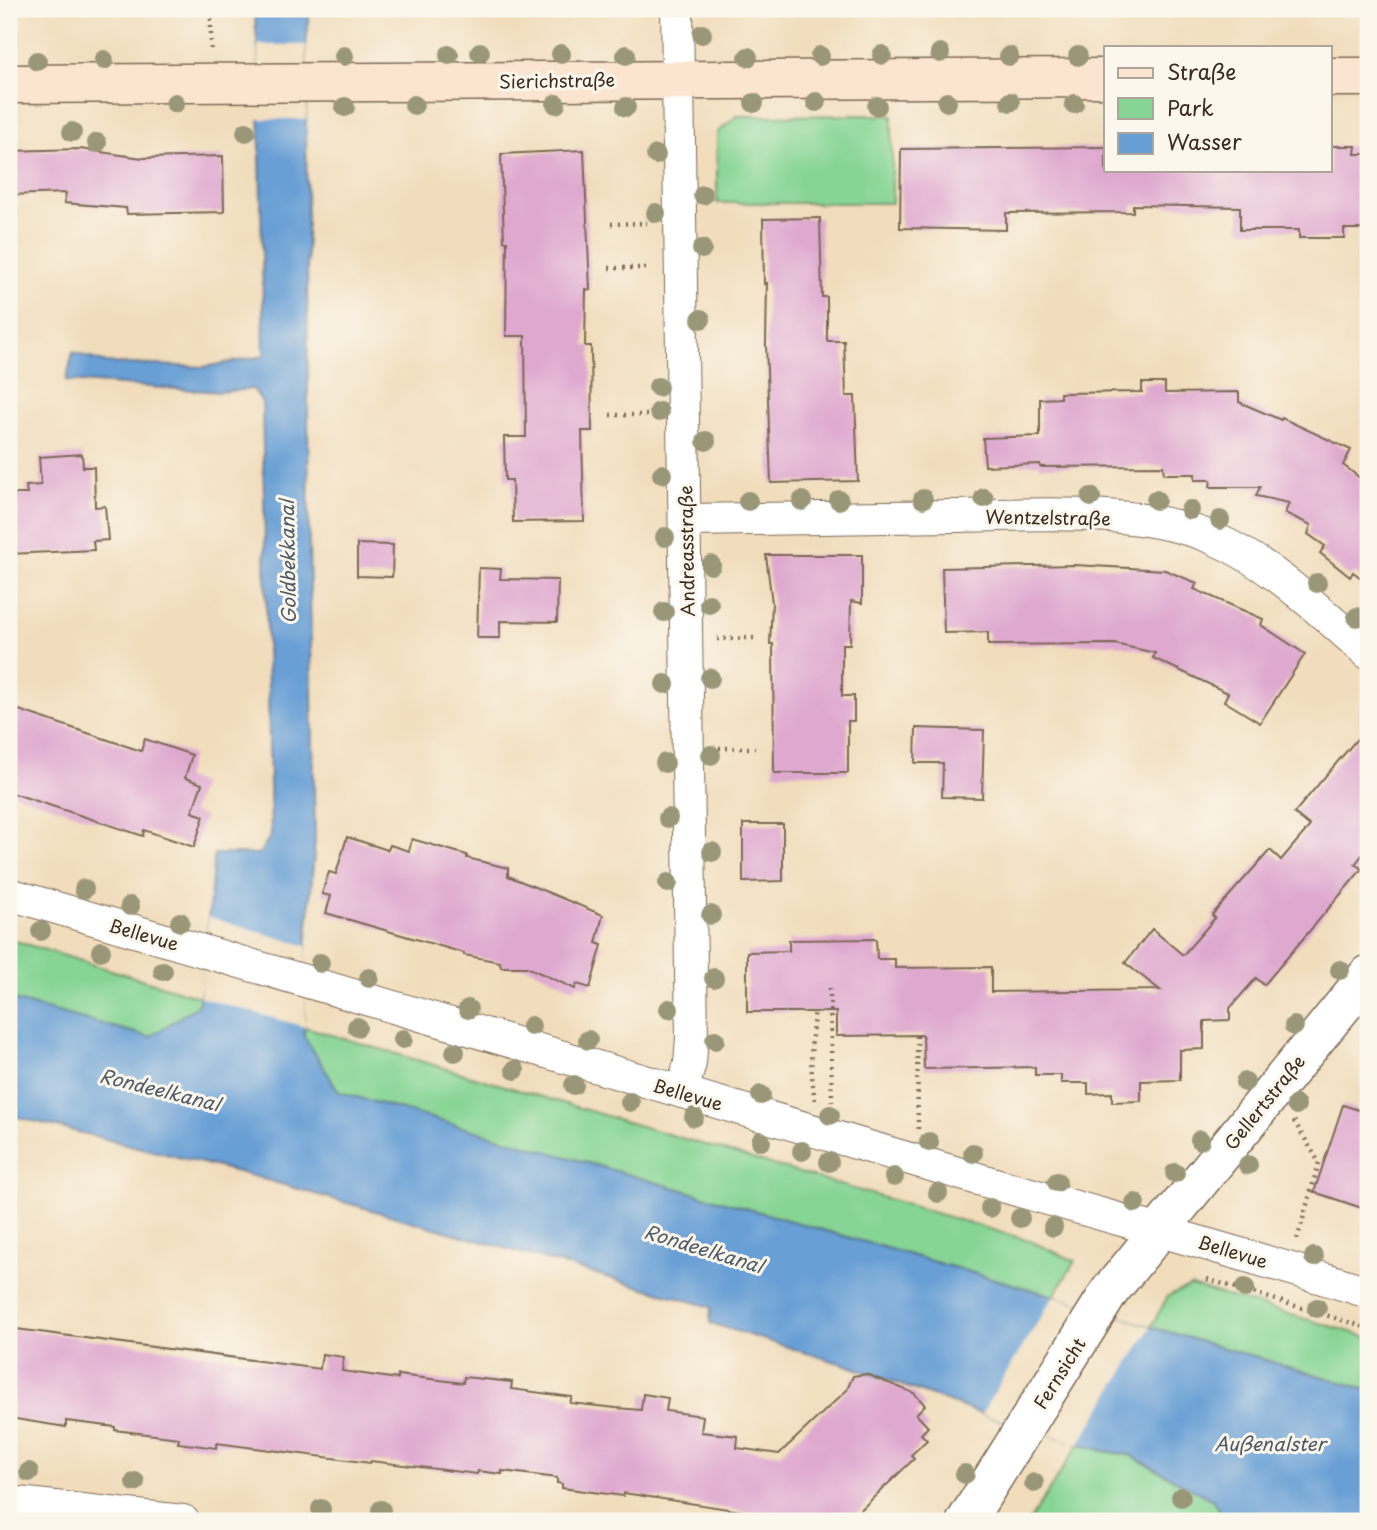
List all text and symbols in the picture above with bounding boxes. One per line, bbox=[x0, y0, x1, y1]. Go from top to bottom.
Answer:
legend bbox=[1104, 46, 1332, 172]
text: Straße bbox=[1167, 55, 1236, 87]
street label: Sierichstraße bbox=[499, 65, 615, 95]
text: Park bbox=[1167, 91, 1214, 123]
text: Wasser bbox=[1167, 125, 1242, 157]
street label: Andreasstraße bbox=[671, 485, 701, 617]
water label: Goldbekkanal bbox=[272, 497, 302, 624]
street label: Wentzelstraße bbox=[985, 502, 1111, 532]
street label: Bellevue bbox=[106, 911, 182, 957]
street label: Gellertstraße bbox=[1217, 1049, 1311, 1155]
water label: Rondeelkanal bbox=[97, 1061, 226, 1118]
street label: Bellevue bbox=[650, 1071, 726, 1117]
water label: Rondeelkanal bbox=[641, 1217, 770, 1280]
street label: Bellevue bbox=[1195, 1228, 1271, 1274]
street label: Fernsicht bbox=[1026, 1332, 1092, 1414]
water label: Außenalster bbox=[1215, 1429, 1329, 1457]

